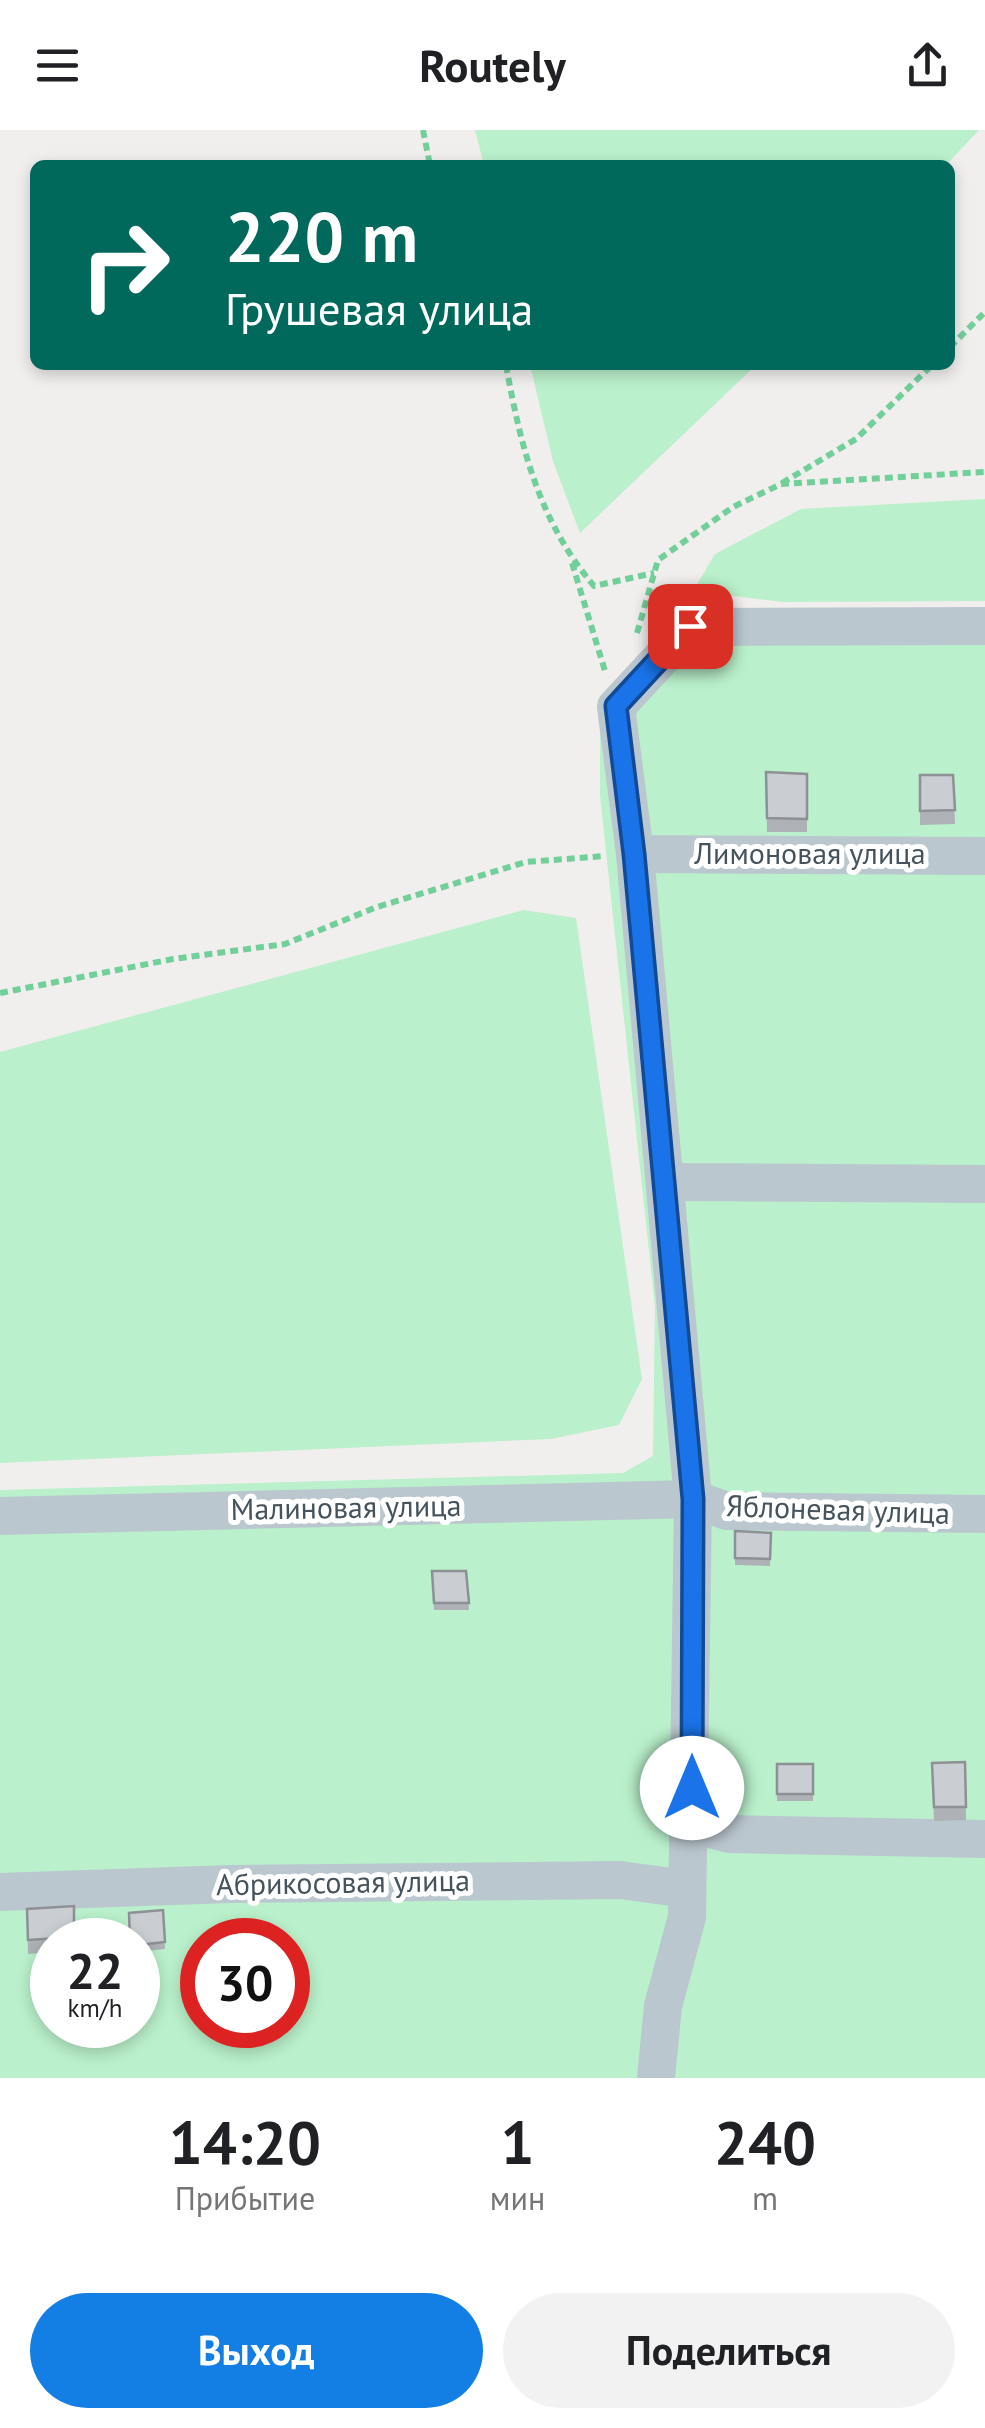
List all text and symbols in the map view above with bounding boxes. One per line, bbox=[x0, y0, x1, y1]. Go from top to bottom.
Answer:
text: Routely bbox=[419, 36, 566, 94]
icon: menu bbox=[30, 38, 85, 93]
icon: share bbox=[900, 38, 955, 93]
text: 220 m bbox=[225, 191, 418, 281]
icon: right bbox=[60, 200, 190, 330]
text: Грушевая улица bbox=[225, 279, 533, 337]
pin bbox=[648, 584, 733, 669]
icon: arrive bbox=[663, 599, 718, 654]
street label: Лимоновая улица bbox=[693, 833, 926, 872]
street label: Малиновая улица bbox=[230, 1485, 462, 1528]
street label: Яблоневая улица bbox=[725, 1485, 951, 1532]
position arrow bbox=[640, 1736, 744, 1840]
street label: Абрикосовая улица bbox=[216, 1860, 470, 1903]
speed limit sign: 30 bbox=[180, 1918, 310, 2048]
text: 22 bbox=[67, 1938, 123, 2003]
text: km/h bbox=[68, 1992, 122, 2024]
text: 14:20 bbox=[169, 2103, 321, 2181]
text: 1 bbox=[501, 2103, 535, 2181]
text: 240 bbox=[714, 2103, 816, 2181]
text: Прибытие bbox=[175, 2177, 315, 2219]
text: мин bbox=[490, 2177, 545, 2219]
text: m bbox=[752, 2177, 778, 2219]
button: Выход bbox=[30, 2293, 483, 2408]
button: Поделиться bbox=[503, 2293, 955, 2408]

